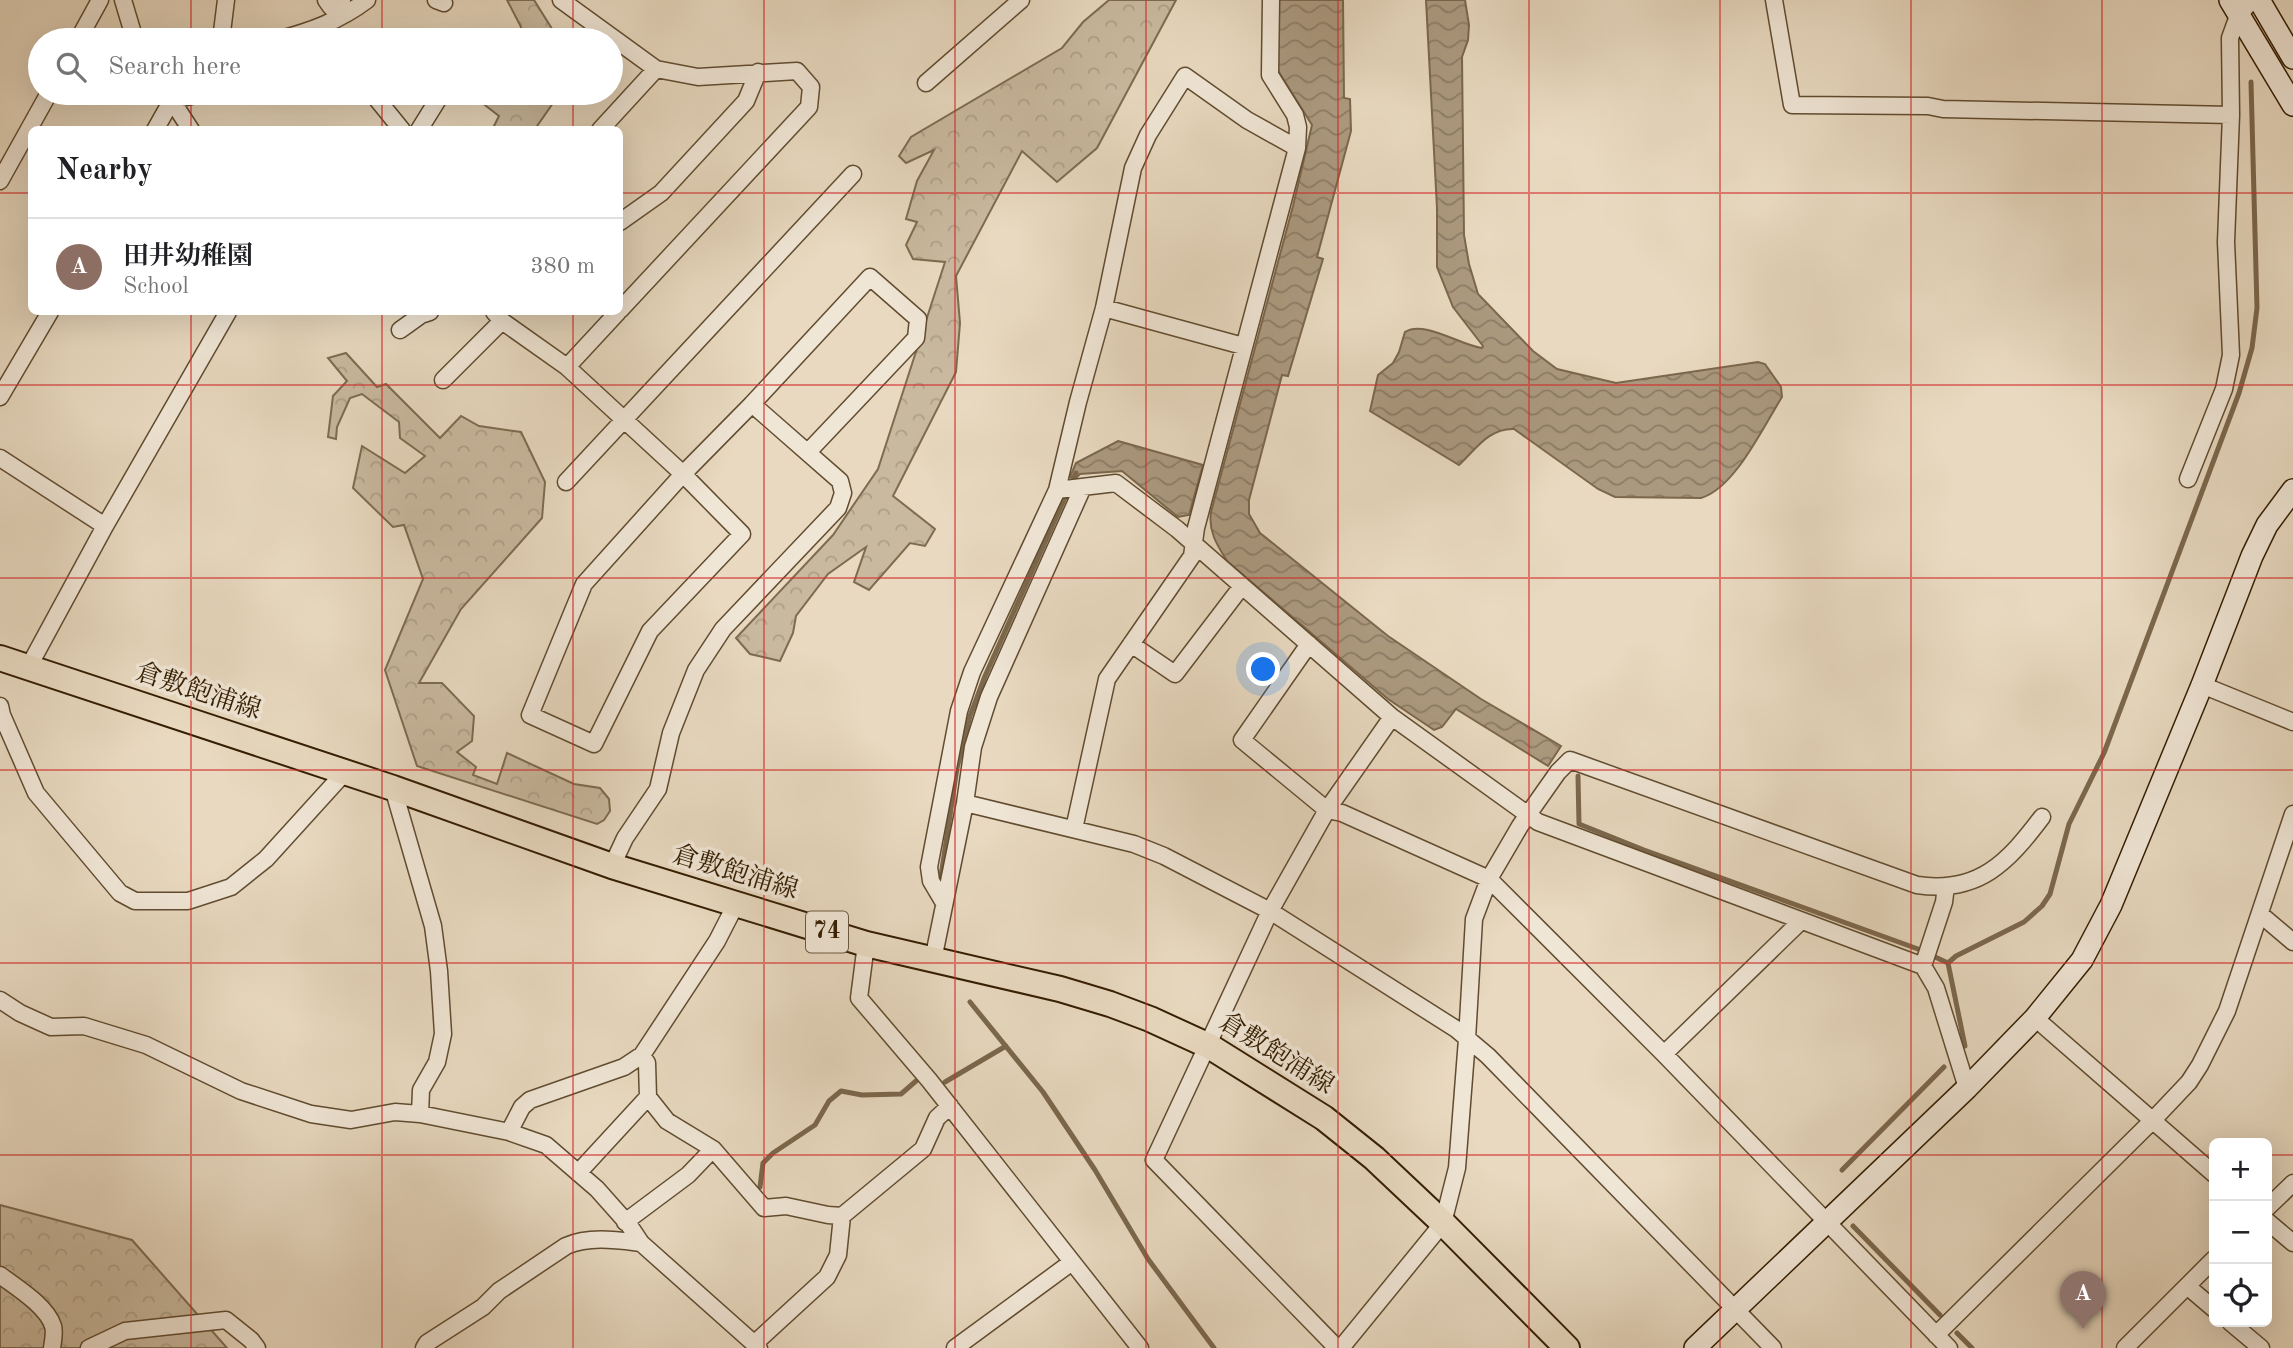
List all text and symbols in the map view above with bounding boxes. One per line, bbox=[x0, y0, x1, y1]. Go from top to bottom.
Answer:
search box bbox=[28, 28, 623, 105]
icon: search bbox=[52, 48, 90, 86]
text: Search here bbox=[108, 54, 241, 80]
text: Nearby bbox=[56, 156, 153, 186]
text: 田井幼稚園 bbox=[123, 244, 253, 270]
text: A bbox=[70, 255, 88, 278]
text: 380 m bbox=[530, 255, 595, 278]
text: School bbox=[123, 275, 189, 298]
your location bbox=[1246, 652, 1280, 686]
street label: 倉敷飽浦線 bbox=[132, 658, 264, 724]
street label: 倉敷飽浦線 bbox=[669, 840, 802, 904]
road number: 74 bbox=[806, 912, 848, 952]
street label: 倉敷飽浦線 bbox=[1214, 1007, 1339, 1099]
map controls bbox=[2209, 1138, 2272, 1327]
button: + bbox=[2209, 1138, 2272, 1201]
button: − bbox=[2209, 1201, 2272, 1264]
button: locate bbox=[2209, 1264, 2272, 1327]
pin: A bbox=[2060, 1271, 2106, 1329]

